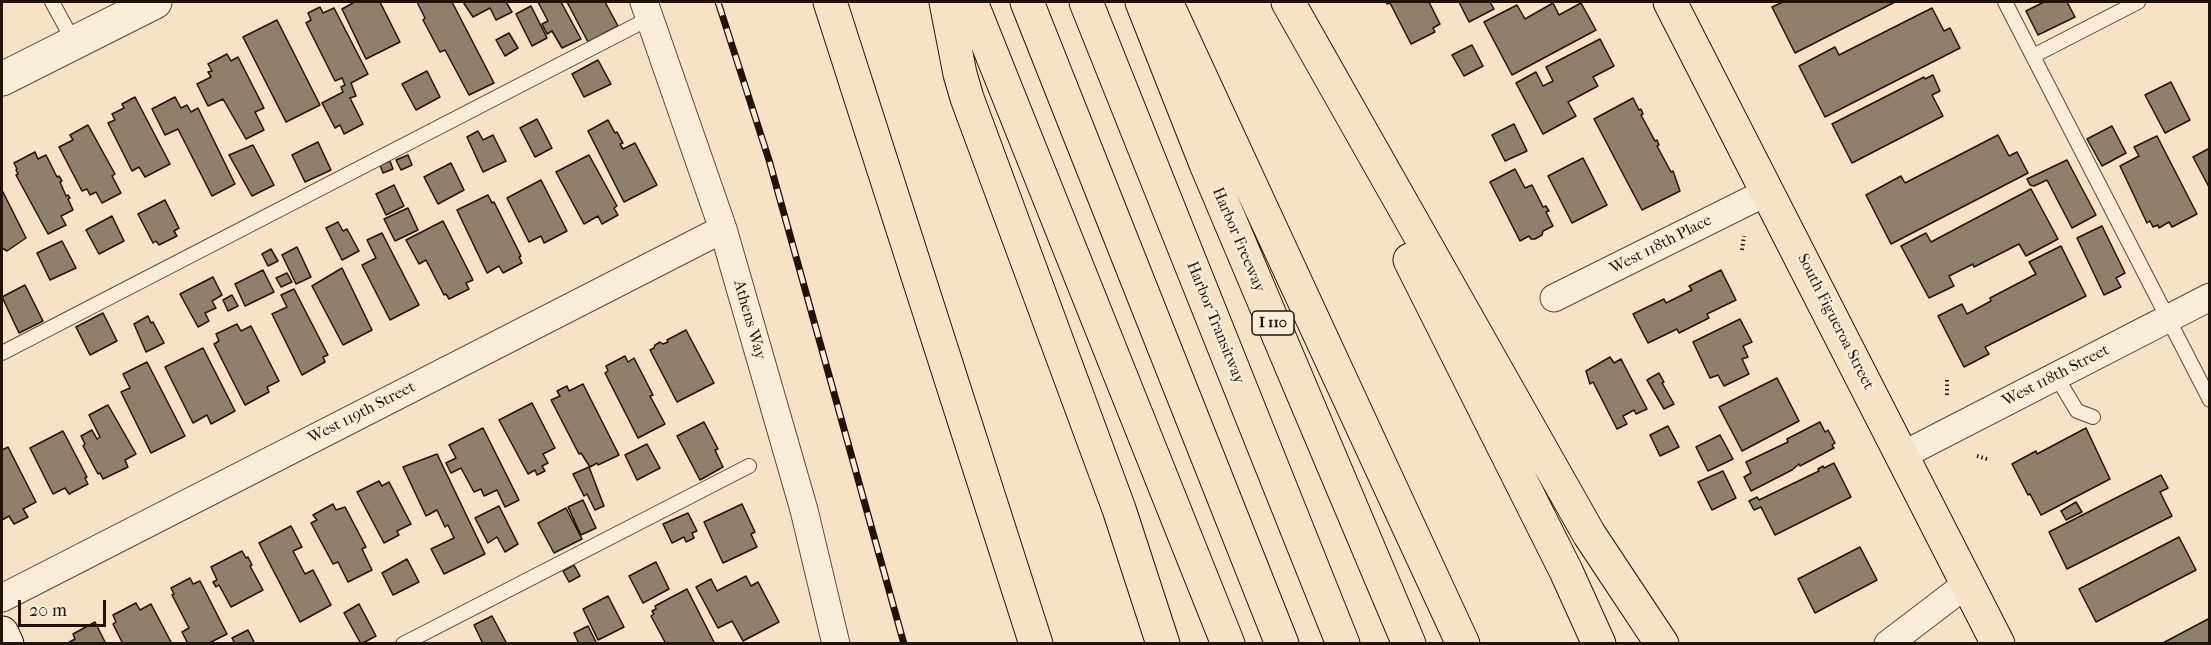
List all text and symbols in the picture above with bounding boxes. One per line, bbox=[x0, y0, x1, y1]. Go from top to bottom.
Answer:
street label: Harbor Freeway bbox=[1207, 185, 1269, 295]
street label: West 118th Place bbox=[1607, 211, 1715, 279]
street label: South Figueroa Street bbox=[1792, 251, 1878, 393]
street label: Harbor Transitway bbox=[1182, 259, 1248, 387]
street label: Athens Way bbox=[729, 278, 769, 362]
road number: I 110 bbox=[1252, 311, 1294, 335]
street label: West 118th Street bbox=[1999, 341, 2113, 411]
street label: West 119th Street bbox=[305, 378, 419, 448]
scale bar bbox=[21, 588, 110, 626]
text: 20 m bbox=[29, 600, 67, 621]

